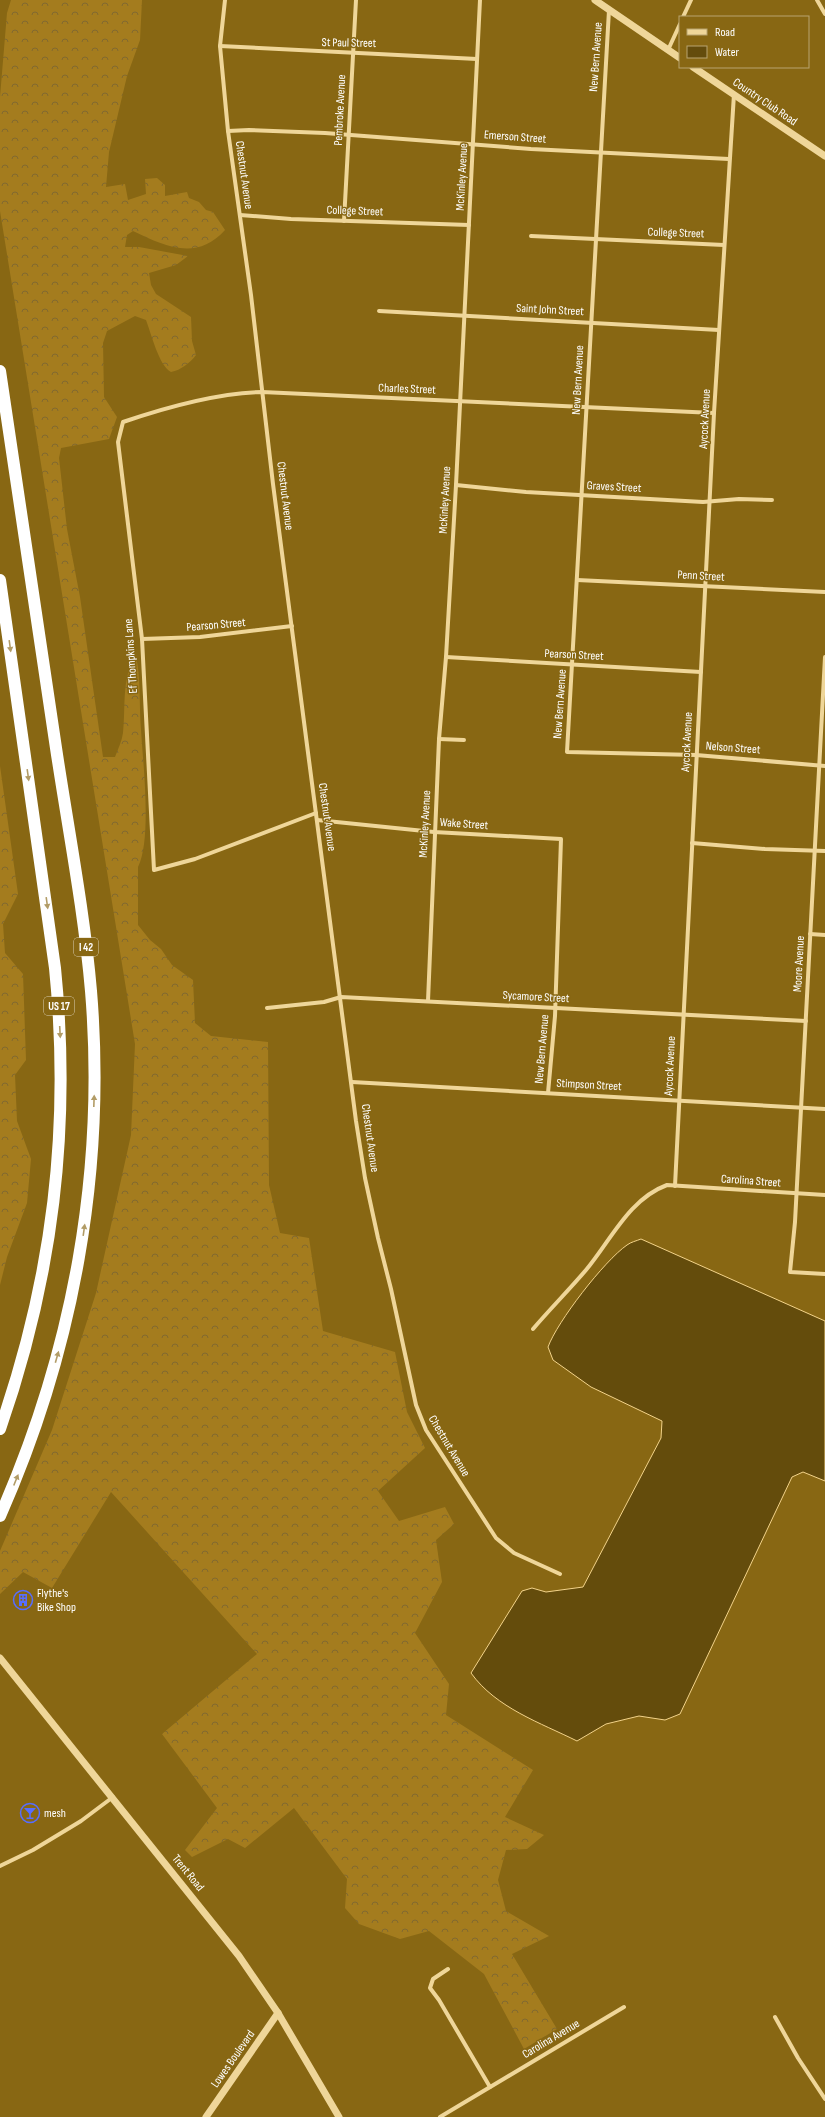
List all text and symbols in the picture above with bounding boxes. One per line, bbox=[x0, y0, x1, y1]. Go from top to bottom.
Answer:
legend bbox=[679, 16, 809, 68]
street label: New Bern Avenue bbox=[586, 22, 606, 92]
text: Road bbox=[715, 25, 735, 40]
street label: St Paul Street bbox=[322, 35, 377, 51]
text: Water bbox=[715, 45, 739, 60]
street label: Pembroke Avenue bbox=[331, 74, 349, 146]
street label: Country Club Road bbox=[730, 75, 800, 129]
street label: Emerson Street bbox=[483, 127, 547, 147]
street label: Chestnut Avenue bbox=[232, 140, 256, 210]
street label: McKinley Avenue bbox=[453, 143, 471, 211]
street label: College Street bbox=[326, 203, 384, 219]
street label: College Street bbox=[647, 225, 705, 241]
street label: Saint John Street bbox=[516, 301, 585, 319]
street label: New Bern Avenue bbox=[569, 345, 587, 415]
street label: Charles Street bbox=[378, 380, 436, 398]
street label: Aycock Avenue bbox=[696, 389, 714, 450]
street label: Chestnut Avenue bbox=[273, 461, 297, 531]
street label: McKinley Avenue bbox=[436, 466, 454, 534]
street label: Graves Street bbox=[586, 478, 642, 496]
street label: Penn Street bbox=[677, 567, 725, 585]
street label: Pearson Street bbox=[186, 615, 247, 635]
street label: Ef Thompkins Lane bbox=[121, 618, 141, 694]
one-way arrow bbox=[7, 640, 13, 652]
street label: Pearson Street bbox=[544, 646, 604, 664]
street label: New Bern Avenue bbox=[550, 669, 570, 739]
street label: Aycock Avenue bbox=[678, 712, 696, 773]
street label: Nelson Street bbox=[705, 739, 761, 757]
one-way arrow bbox=[25, 768, 31, 781]
street label: Chestnut Avenue bbox=[315, 782, 339, 852]
street label: McKinley Avenue bbox=[416, 790, 434, 858]
street label: Wake Street bbox=[439, 815, 489, 833]
one-way arrow bbox=[43, 897, 50, 909]
street label: Moore Avenue bbox=[790, 935, 808, 993]
road number: I 42 bbox=[74, 938, 98, 956]
street label: Sycamore Street bbox=[502, 988, 570, 1006]
road number: US 17 bbox=[44, 997, 74, 1015]
street label: New Bern Avenue bbox=[531, 1014, 553, 1084]
one-way arrow bbox=[57, 1026, 64, 1038]
street label: Aycock Avenue bbox=[661, 1036, 679, 1097]
street label: Stimpson Street bbox=[556, 1076, 622, 1094]
one-way arrow bbox=[91, 1095, 98, 1107]
street label: Chestnut Avenue bbox=[358, 1103, 382, 1173]
street label: Carolina Street bbox=[720, 1171, 782, 1191]
one-way arrow bbox=[81, 1224, 87, 1236]
one-way arrow bbox=[54, 1351, 60, 1363]
street label: Chestnut Avenue bbox=[425, 1413, 473, 1480]
one-way arrow bbox=[13, 1474, 19, 1486]
place label: Flythe's Bike Shop bbox=[37, 1586, 76, 1615]
building icon: Flythe's Bike Shop bbox=[12, 1589, 34, 1611]
bar icon: mesh bbox=[19, 1802, 41, 1824]
place label: mesh bbox=[44, 1806, 66, 1821]
street label: Trent Road bbox=[169, 1852, 207, 1894]
street label: Carolina Avenue bbox=[520, 2016, 583, 2062]
street label: Lowes Boulevard bbox=[208, 2027, 258, 2091]

